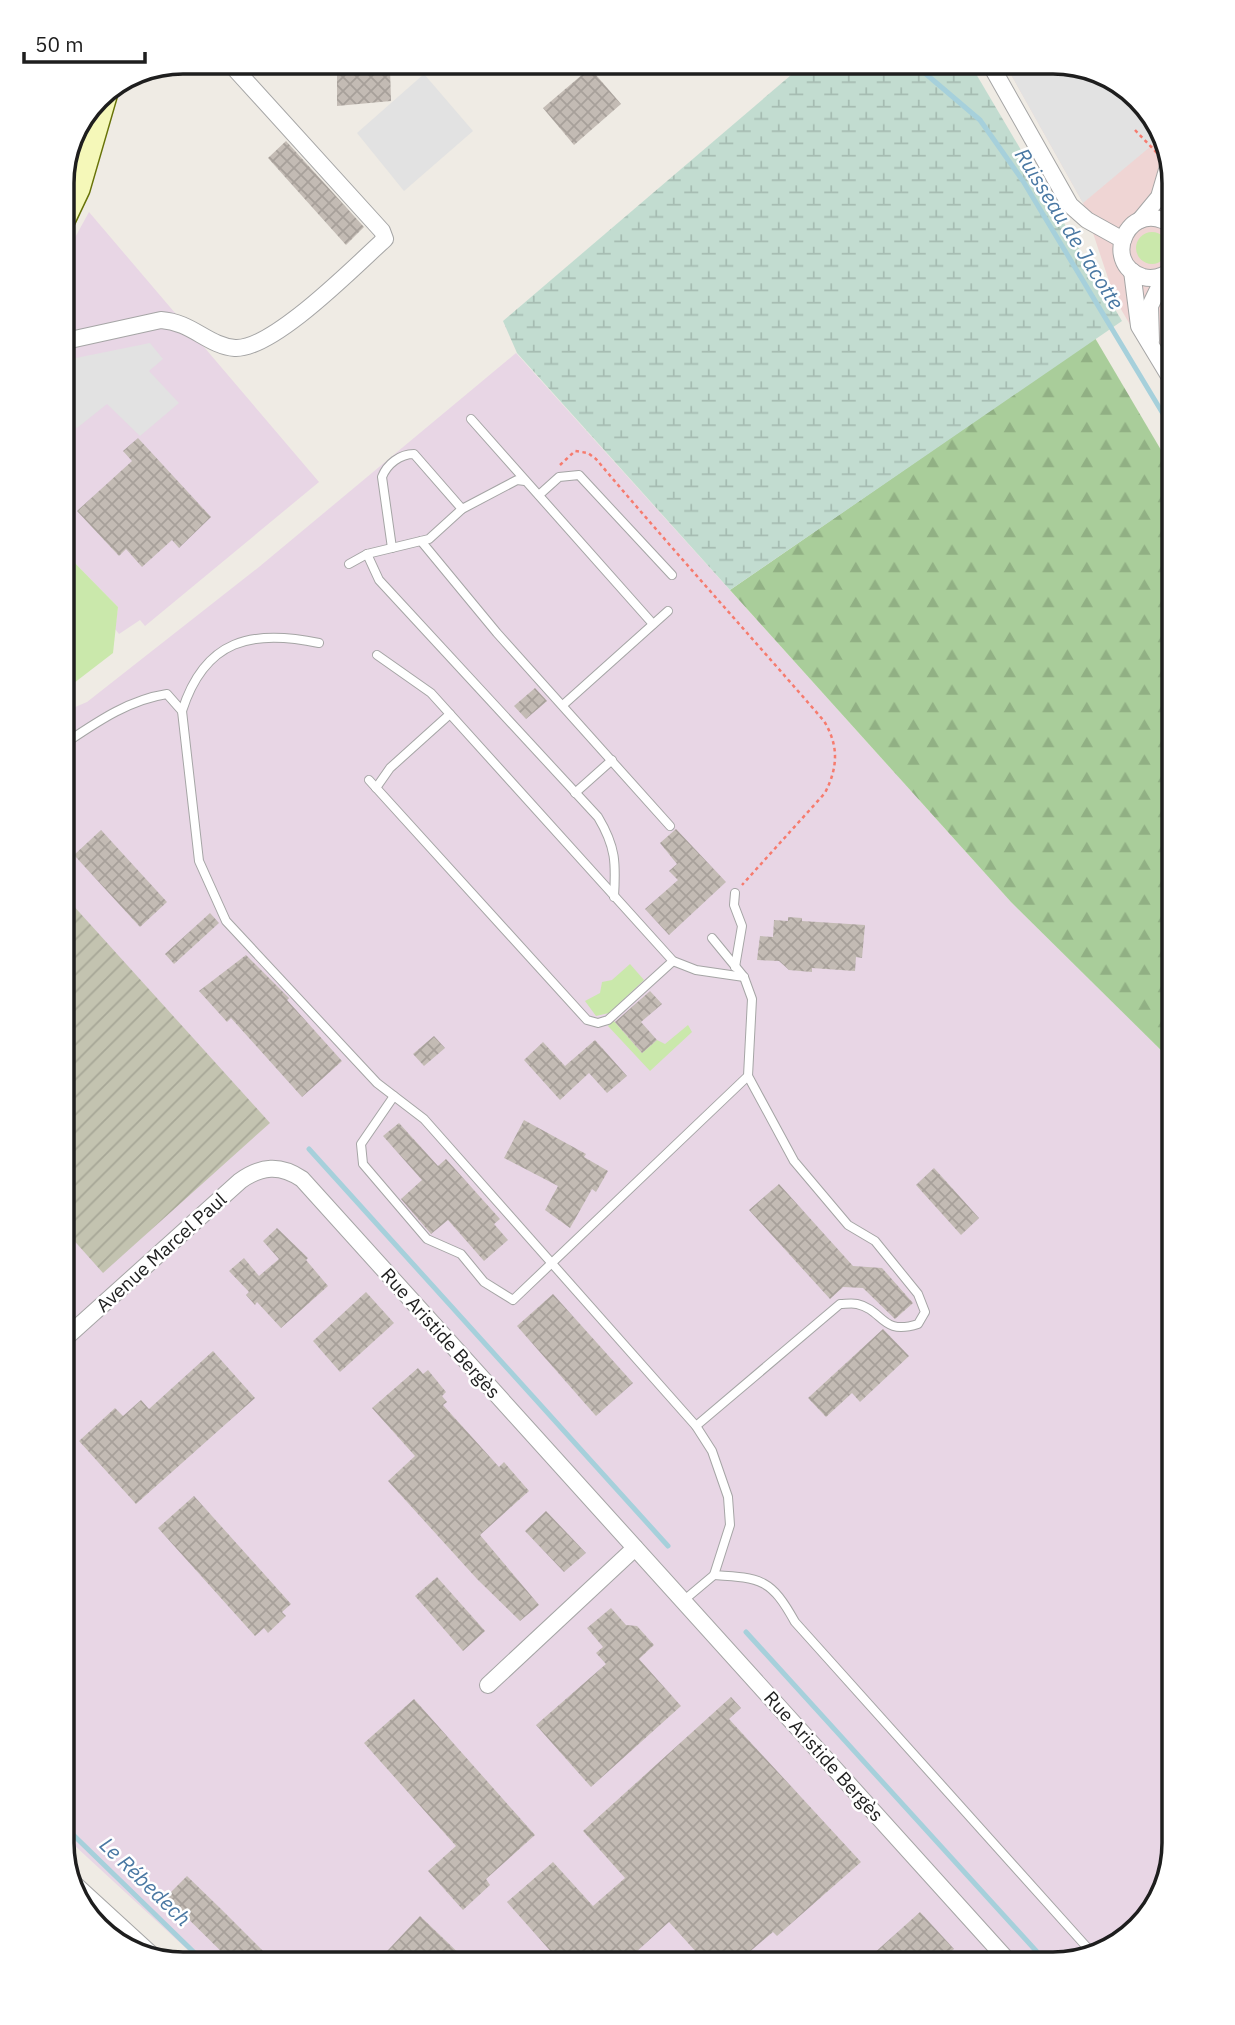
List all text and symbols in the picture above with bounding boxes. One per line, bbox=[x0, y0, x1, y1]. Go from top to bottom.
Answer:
scale bar bbox=[24, 21, 145, 65]
text: 50 m bbox=[35, 30, 84, 58]
water label: Ruisseau de Jacotte bbox=[1009, 142, 1131, 315]
street label: Avenue Marcel Paul bbox=[91, 1187, 231, 1317]
street label: Rue Aristide Bergès bbox=[376, 1263, 506, 1403]
street label: Rue Aristide Bergès bbox=[759, 1686, 889, 1826]
water label: Le Rébedech bbox=[94, 1831, 197, 1932]

